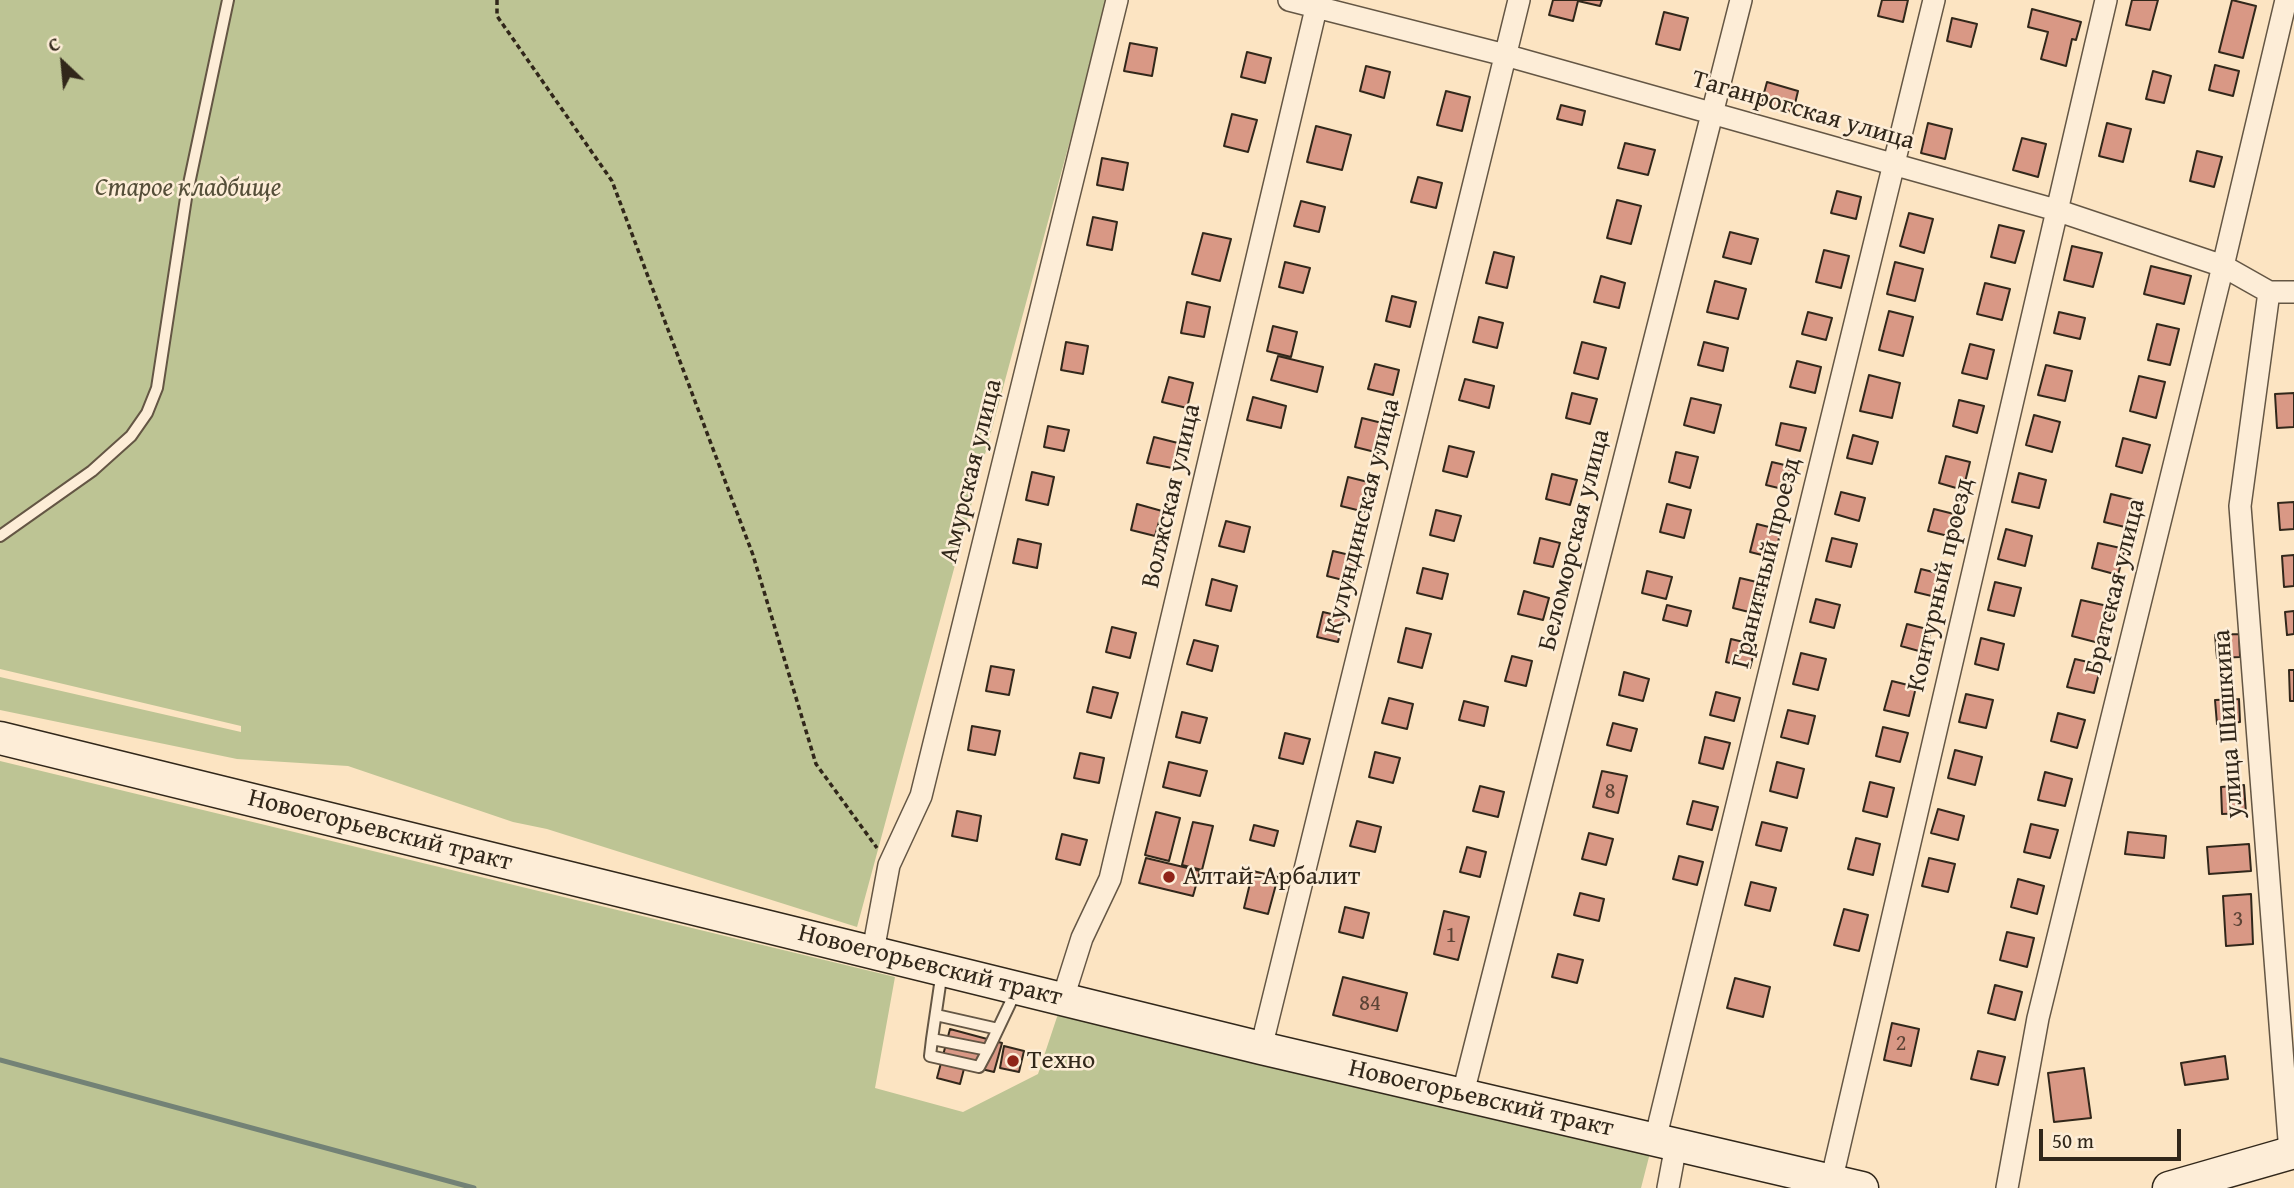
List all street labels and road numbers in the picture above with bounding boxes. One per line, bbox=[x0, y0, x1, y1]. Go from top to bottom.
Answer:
street label: Таганрогская улица bbox=[1688, 64, 1918, 158]
street label: Амурская улица bbox=[934, 376, 1010, 566]
street label: Кулундинская улица bbox=[1318, 395, 1408, 639]
street label: Волжская улица bbox=[1136, 401, 1208, 591]
street label: Беломорская улица bbox=[1532, 426, 1618, 654]
street label: Гранитный проезд bbox=[1726, 454, 1808, 672]
street label: Контурный проезд bbox=[1901, 475, 1981, 695]
street label: Братская улица bbox=[2079, 496, 2153, 678]
street label: улица Шишкина bbox=[2207, 628, 2251, 820]
street label: Новоегорьевский тракт bbox=[245, 783, 515, 879]
street label: Новоегорьевский тракт bbox=[795, 918, 1065, 1014]
street label: Новоегорьевский тракт bbox=[1345, 1053, 1617, 1145]

